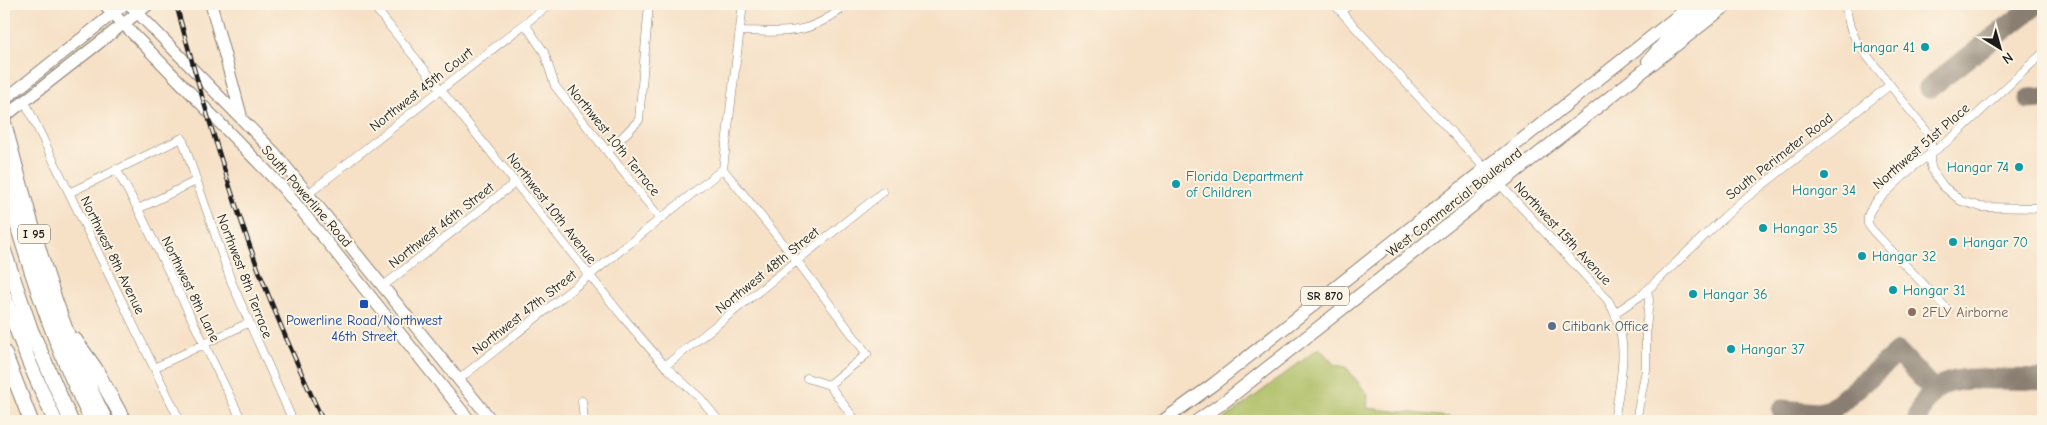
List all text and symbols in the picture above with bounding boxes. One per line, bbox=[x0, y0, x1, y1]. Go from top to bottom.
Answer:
north arrow bbox=[1974, 22, 2024, 72]
place label: Hangar 41 bbox=[1853, 39, 1915, 56]
marker: Hangar 41 bbox=[1919, 41, 1931, 53]
street label: Northwest 45th Court bbox=[366, 43, 477, 135]
text: N bbox=[1999, 48, 2016, 68]
street label: Northwest 10th Terrace bbox=[563, 81, 664, 200]
street label: Northwest 51st Place bbox=[1869, 100, 1973, 193]
street label: South Perimeter Road bbox=[1722, 109, 1836, 203]
street label: South Powerline Road bbox=[258, 142, 356, 251]
street label: West Commercial Boulevard bbox=[1383, 144, 1526, 261]
street label: Northwest 10th Avenue bbox=[503, 149, 600, 267]
place label: Hangar 74 bbox=[1947, 159, 2009, 176]
marker: Hangar 74 bbox=[2013, 161, 2025, 173]
place label: Florida Department of Children bbox=[1186, 168, 1304, 201]
marker: Hangar 34 bbox=[1818, 168, 1830, 180]
street label: Northwest 46th Street bbox=[385, 178, 498, 272]
marker: Florida Department of Children bbox=[1170, 178, 1182, 190]
street label: Northwest 15th Avenue bbox=[1510, 178, 1615, 289]
place label: Hangar 34 bbox=[1792, 182, 1856, 199]
street label: Northwest 8th Avenue bbox=[77, 193, 149, 317]
street label: Northwest 8th Terrace bbox=[213, 212, 276, 341]
place label: Hangar 35 bbox=[1773, 220, 1838, 237]
marker: Hangar 35 bbox=[1757, 222, 1769, 234]
street label: Northwest 48th Street bbox=[712, 223, 823, 317]
road number: I 95 bbox=[18, 224, 50, 243]
street label: Northwest 8th Lane bbox=[158, 234, 223, 345]
place label: Hangar 70 bbox=[1963, 234, 2028, 251]
marker: Hangar 70 bbox=[1947, 236, 1959, 248]
place label: Hangar 32 bbox=[1872, 248, 1936, 265]
marker: Hangar 32 bbox=[1856, 250, 1868, 262]
street label: Northwest 47th Street bbox=[469, 266, 581, 358]
place label: Hangar 31 bbox=[1903, 282, 1966, 299]
marker: Hangar 31 bbox=[1887, 284, 1899, 296]
road number: SR 870 bbox=[1301, 286, 1349, 306]
place label: Hangar 36 bbox=[1703, 286, 1768, 303]
marker: Hangar 36 bbox=[1687, 288, 1699, 300]
marker: Powerline Road/Northwest 46th Street bbox=[358, 298, 370, 310]
place label: 2FLY Airborne bbox=[1922, 304, 2008, 321]
marker: 2FLY Airborne bbox=[1906, 306, 1918, 318]
place label: Powerline Road/Northwest 46th Street bbox=[286, 312, 443, 345]
place label: Citibank Office bbox=[1562, 318, 1649, 335]
marker: Citibank Office bbox=[1546, 320, 1558, 332]
place label: Hangar 37 bbox=[1741, 341, 1805, 358]
marker: Hangar 37 bbox=[1725, 343, 1737, 355]

